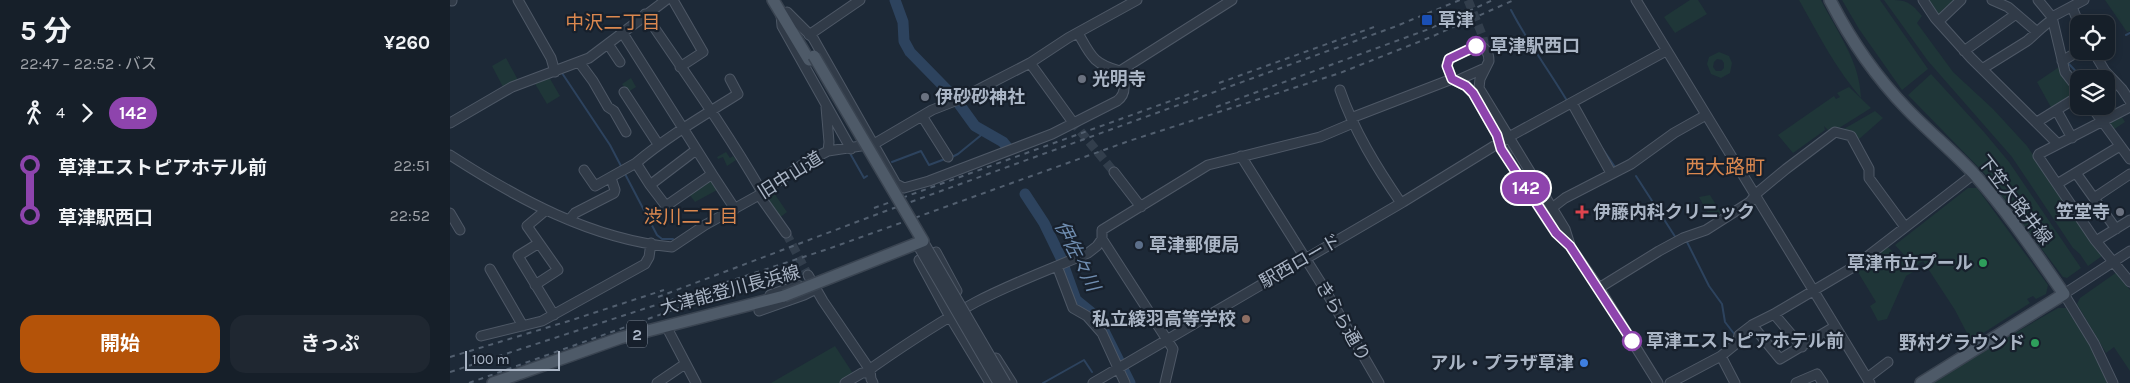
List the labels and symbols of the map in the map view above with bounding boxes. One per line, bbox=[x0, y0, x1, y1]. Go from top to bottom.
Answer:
place label: 草津 bbox=[1438, 9, 1474, 31]
district label: 中沢二丁目 bbox=[565, 12, 661, 34]
marker: 草津 bbox=[1420, 13, 1434, 27]
place label: 草津駅西口 bbox=[1490, 35, 1580, 57]
marker: 草津駅西口 bbox=[1466, 36, 1486, 56]
place label: 光明寺 bbox=[1092, 68, 1146, 90]
marker: 光明寺 bbox=[1076, 73, 1088, 85]
place label: 伊砂砂神社 bbox=[935, 86, 1025, 108]
marker: 伊砂砂神社 bbox=[919, 91, 931, 103]
street label: 旧中山道 bbox=[754, 147, 826, 203]
street label: 下笠大路井線 bbox=[1973, 151, 2057, 249]
district label: 西大路町 bbox=[1685, 156, 1765, 179]
line badge: 142 bbox=[1497, 172, 1555, 204]
place label: 伊藤内科クリニック bbox=[1593, 201, 1755, 223]
place label: 笠堂寺 bbox=[2056, 201, 2110, 223]
marker: 伊藤内科クリニック bbox=[1575, 205, 1589, 219]
district label: 渋川二丁目 bbox=[643, 206, 739, 228]
marker: 笠堂寺 bbox=[2114, 206, 2126, 218]
water label: 伊佐々川 bbox=[1050, 217, 1105, 297]
street label: 駅西ロード bbox=[1256, 229, 1344, 293]
place label: 草津郵便局 bbox=[1149, 234, 1239, 256]
marker: 草津郵便局 bbox=[1133, 239, 1145, 251]
place label: 草津市立プール bbox=[1847, 252, 1973, 274]
marker: 草津市立プール bbox=[1977, 257, 1989, 269]
street label: 大津能登川長浜線 bbox=[658, 261, 802, 319]
street label: きらら通り bbox=[1311, 277, 1375, 365]
place label: 私立綾羽高等学校 bbox=[1092, 308, 1236, 330]
marker: 私立綾羽高等学校 bbox=[1240, 313, 1252, 325]
road number: 2 bbox=[627, 320, 647, 348]
place label: 草津エストピアホテル前 bbox=[1646, 330, 1844, 352]
marker: 草津エストピアホテル前 bbox=[1622, 331, 1642, 351]
place label: 野村グラウンド bbox=[1899, 332, 2025, 354]
marker: 野村グラウンド bbox=[2029, 337, 2041, 349]
scale bar bbox=[465, 348, 560, 371]
place label: アル・プラザ草津 bbox=[1430, 352, 1574, 374]
marker: アル・プラザ草津 bbox=[1578, 357, 1590, 369]

